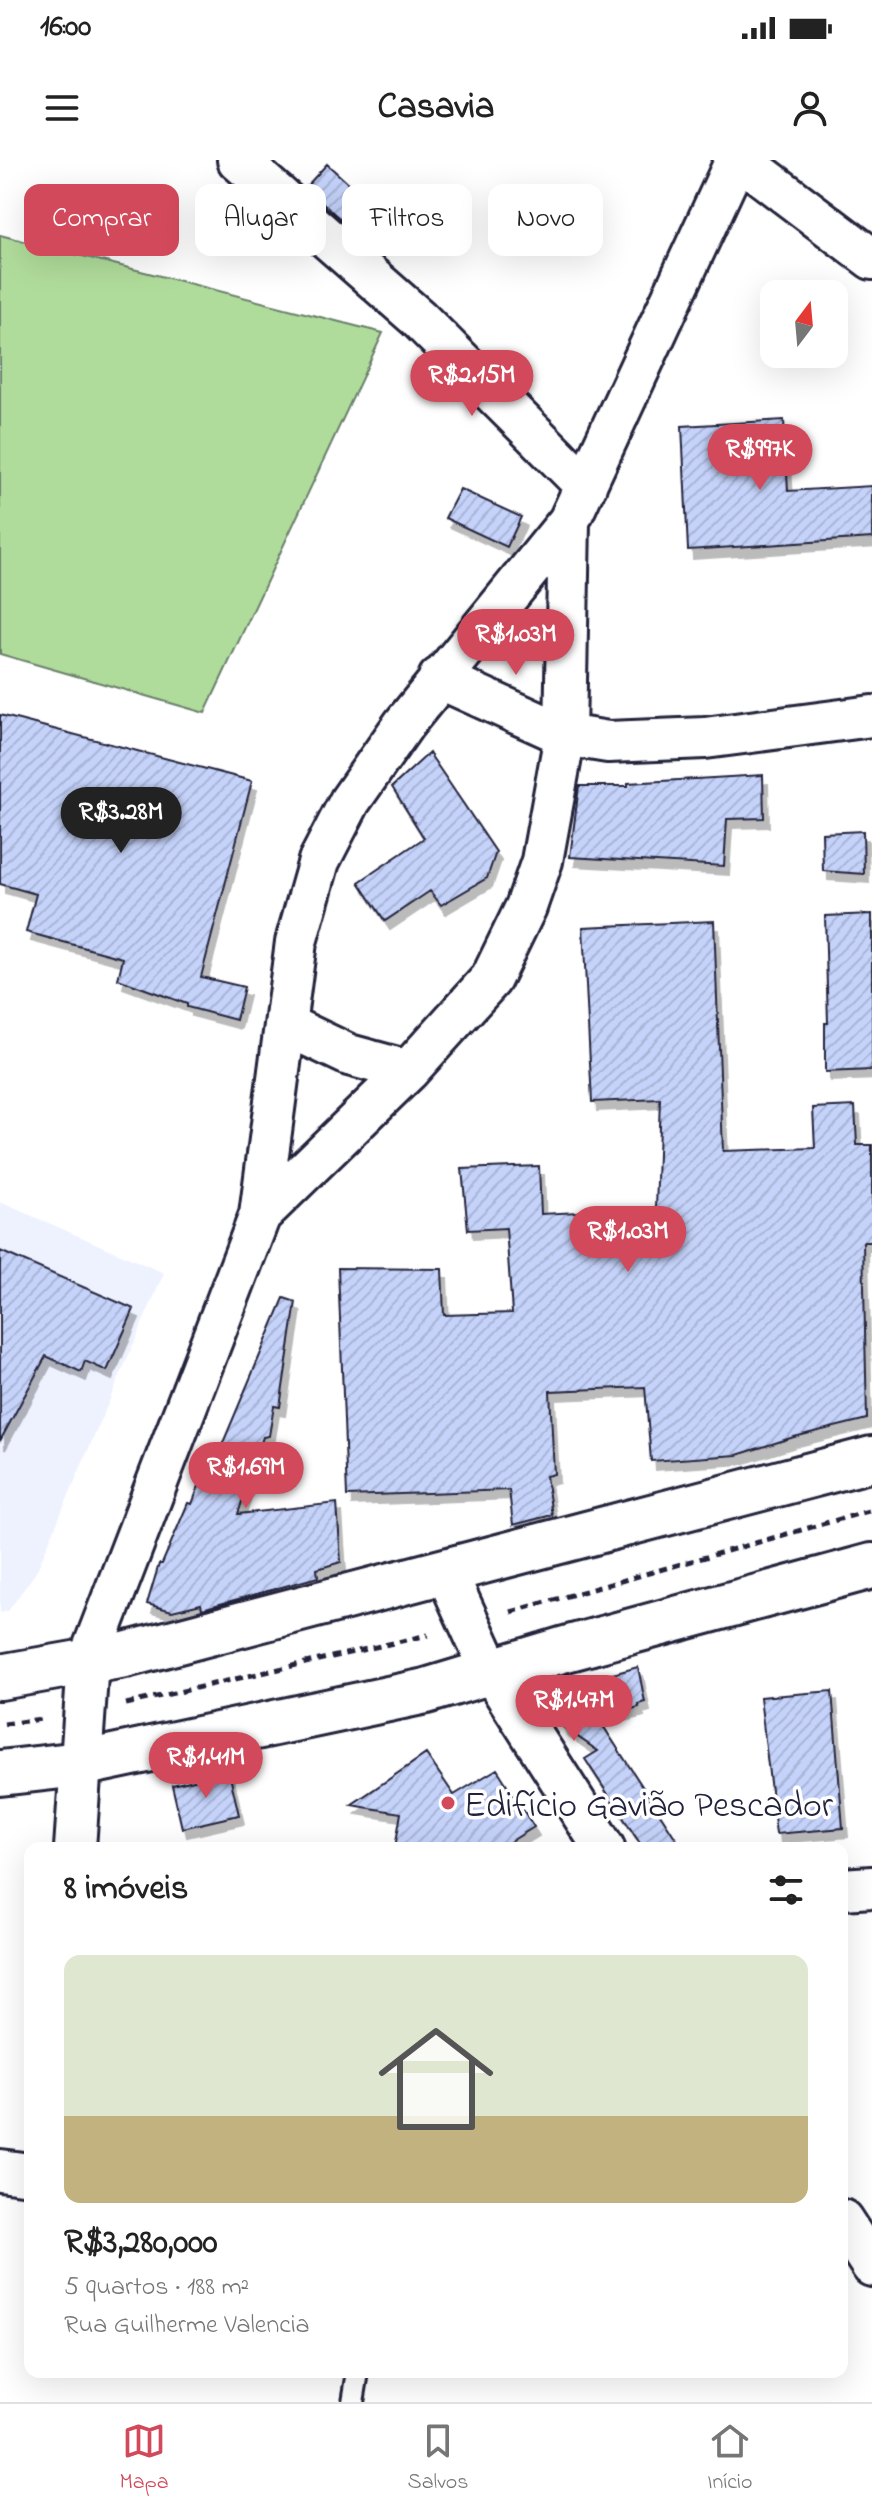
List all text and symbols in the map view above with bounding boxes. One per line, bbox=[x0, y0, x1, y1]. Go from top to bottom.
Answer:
text: 16:00 bbox=[40, 6, 91, 50]
text: Casavia bbox=[378, 82, 494, 135]
icon: menu bbox=[40, 86, 84, 130]
icon: person bbox=[788, 86, 832, 130]
chip: Comprar bbox=[24, 184, 179, 256]
chip: Alugar bbox=[195, 184, 326, 256]
chip: Filtros bbox=[342, 184, 472, 256]
chip: Novo bbox=[488, 184, 603, 256]
north arrow bbox=[760, 280, 848, 368]
map controls bbox=[760, 280, 848, 368]
pin: R$2.15M bbox=[398, 350, 546, 418]
text: R$2.15M bbox=[428, 357, 516, 395]
pin: R$997K bbox=[695, 424, 825, 492]
text: R$997K bbox=[725, 431, 795, 469]
pin: R$1.03M bbox=[442, 609, 590, 677]
text: R$1.03M bbox=[475, 616, 557, 654]
pin: R$3.28M bbox=[47, 787, 195, 855]
text: R$3.28M bbox=[79, 794, 163, 832]
pin: R$1.03M bbox=[554, 1206, 702, 1274]
text: R$1.03M bbox=[587, 1213, 669, 1251]
pin: R$1.69M bbox=[172, 1442, 320, 1510]
text: R$1.69M bbox=[207, 1449, 285, 1487]
pin: R$1.47M bbox=[500, 1675, 648, 1743]
text: R$1.47M bbox=[534, 1682, 614, 1720]
pin: R$1.41M bbox=[132, 1732, 280, 1800]
text: R$1.41M bbox=[167, 1739, 245, 1777]
place label: Edifício Gavião Pescador bbox=[464, 1781, 834, 1834]
marker: Edifício Gavião Pescador bbox=[439, 1794, 457, 1812]
text: 8 imóveis bbox=[64, 1865, 188, 1915]
icon: filters bbox=[764, 1868, 808, 1912]
icon: home bbox=[364, 2007, 508, 2151]
text: R$3,280,000 bbox=[64, 2219, 218, 2269]
text: 5 quartos · 188 m² bbox=[64, 2269, 249, 2307]
text: Rua Guilherme Valencia bbox=[64, 2307, 310, 2345]
tab: Mapa bbox=[119, 2419, 169, 2499]
tab: Salvos bbox=[408, 2419, 468, 2499]
tab: Início bbox=[707, 2419, 753, 2499]

